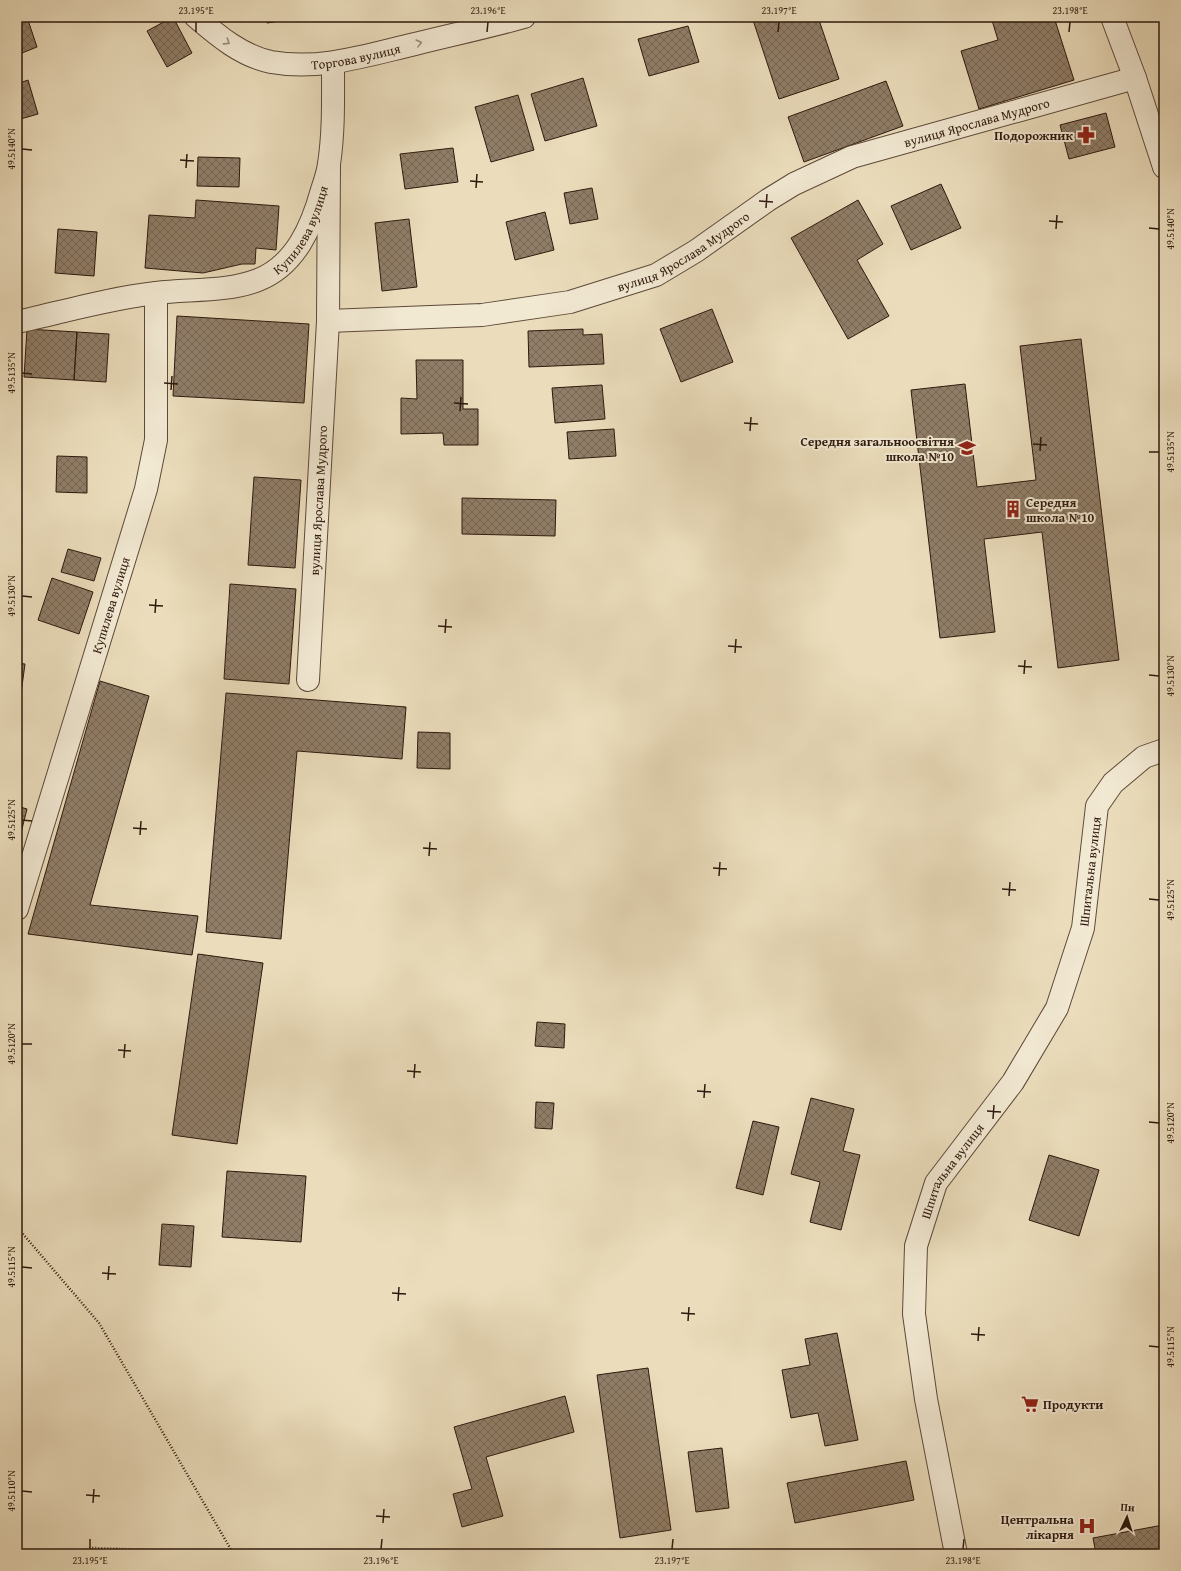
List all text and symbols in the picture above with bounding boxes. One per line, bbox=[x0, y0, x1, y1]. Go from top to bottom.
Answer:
text: 23.195°E bbox=[178, 3, 214, 18]
text: 23.196°E bbox=[470, 3, 506, 18]
text: 23.197°E bbox=[761, 3, 797, 18]
text: 23.198°E bbox=[1052, 3, 1088, 18]
one-way arrow bbox=[222, 37, 229, 44]
street label: Торгова вулиця bbox=[311, 39, 403, 74]
one-way arrow bbox=[415, 39, 422, 48]
street label: вулиця Ярослава Мудрого bbox=[902, 93, 1052, 152]
pharmacy icon: Подорожник bbox=[1076, 125, 1096, 145]
place label: Подорожник bbox=[994, 126, 1074, 145]
text: 49.5140°N bbox=[4, 128, 19, 170]
street label: Купилева вулиця bbox=[269, 183, 333, 279]
street label: вулиця Ярослава Мудрого bbox=[615, 207, 754, 297]
text: 49.5140°N bbox=[1163, 208, 1178, 250]
text: 49.5135°N bbox=[4, 352, 19, 394]
street label: вулиця Ярослава Мудрого bbox=[305, 424, 332, 576]
text: 49.5135°N bbox=[1163, 431, 1178, 473]
place label: Середня загальноосвітня школа №10 bbox=[801, 432, 954, 466]
school or university icon: Середня загальноосвітня школа №10 bbox=[957, 438, 977, 458]
place label: Середня школа №10 bbox=[1026, 493, 1095, 527]
building icon: Середня школа №10 bbox=[1003, 499, 1023, 519]
street label: Купилева вулиця bbox=[87, 554, 135, 656]
text: 49.5130°N bbox=[4, 575, 19, 617]
text: 49.5130°N bbox=[1163, 655, 1178, 697]
text: 49.5125°N bbox=[4, 799, 19, 841]
street label: Шпитальна вулиця bbox=[1074, 815, 1106, 927]
text: 49.5125°N bbox=[1163, 879, 1178, 921]
text: 49.5120°N bbox=[4, 1023, 19, 1065]
text: 49.5120°N bbox=[1163, 1102, 1178, 1144]
street label: Шпитальна вулиця bbox=[916, 1119, 989, 1221]
text: 49.5115°N bbox=[4, 1246, 19, 1288]
text: 49.5115°N bbox=[1163, 1326, 1178, 1368]
supermarket icon: Продукти bbox=[1020, 1394, 1040, 1414]
place label: Продукти bbox=[1043, 1395, 1103, 1414]
text: 49.5110°N bbox=[4, 1470, 19, 1512]
north arrow bbox=[1107, 1497, 1147, 1537]
text: Пн bbox=[1120, 1499, 1136, 1516]
place label: Центральна лікарня bbox=[1001, 1510, 1074, 1544]
hospital icon: Центральна лікарня bbox=[1077, 1516, 1097, 1536]
text: 23.195°E bbox=[72, 1553, 108, 1568]
text: 23.196°E bbox=[363, 1553, 399, 1568]
text: 23.197°E bbox=[654, 1553, 690, 1568]
text: 23.198°E bbox=[945, 1553, 981, 1568]

